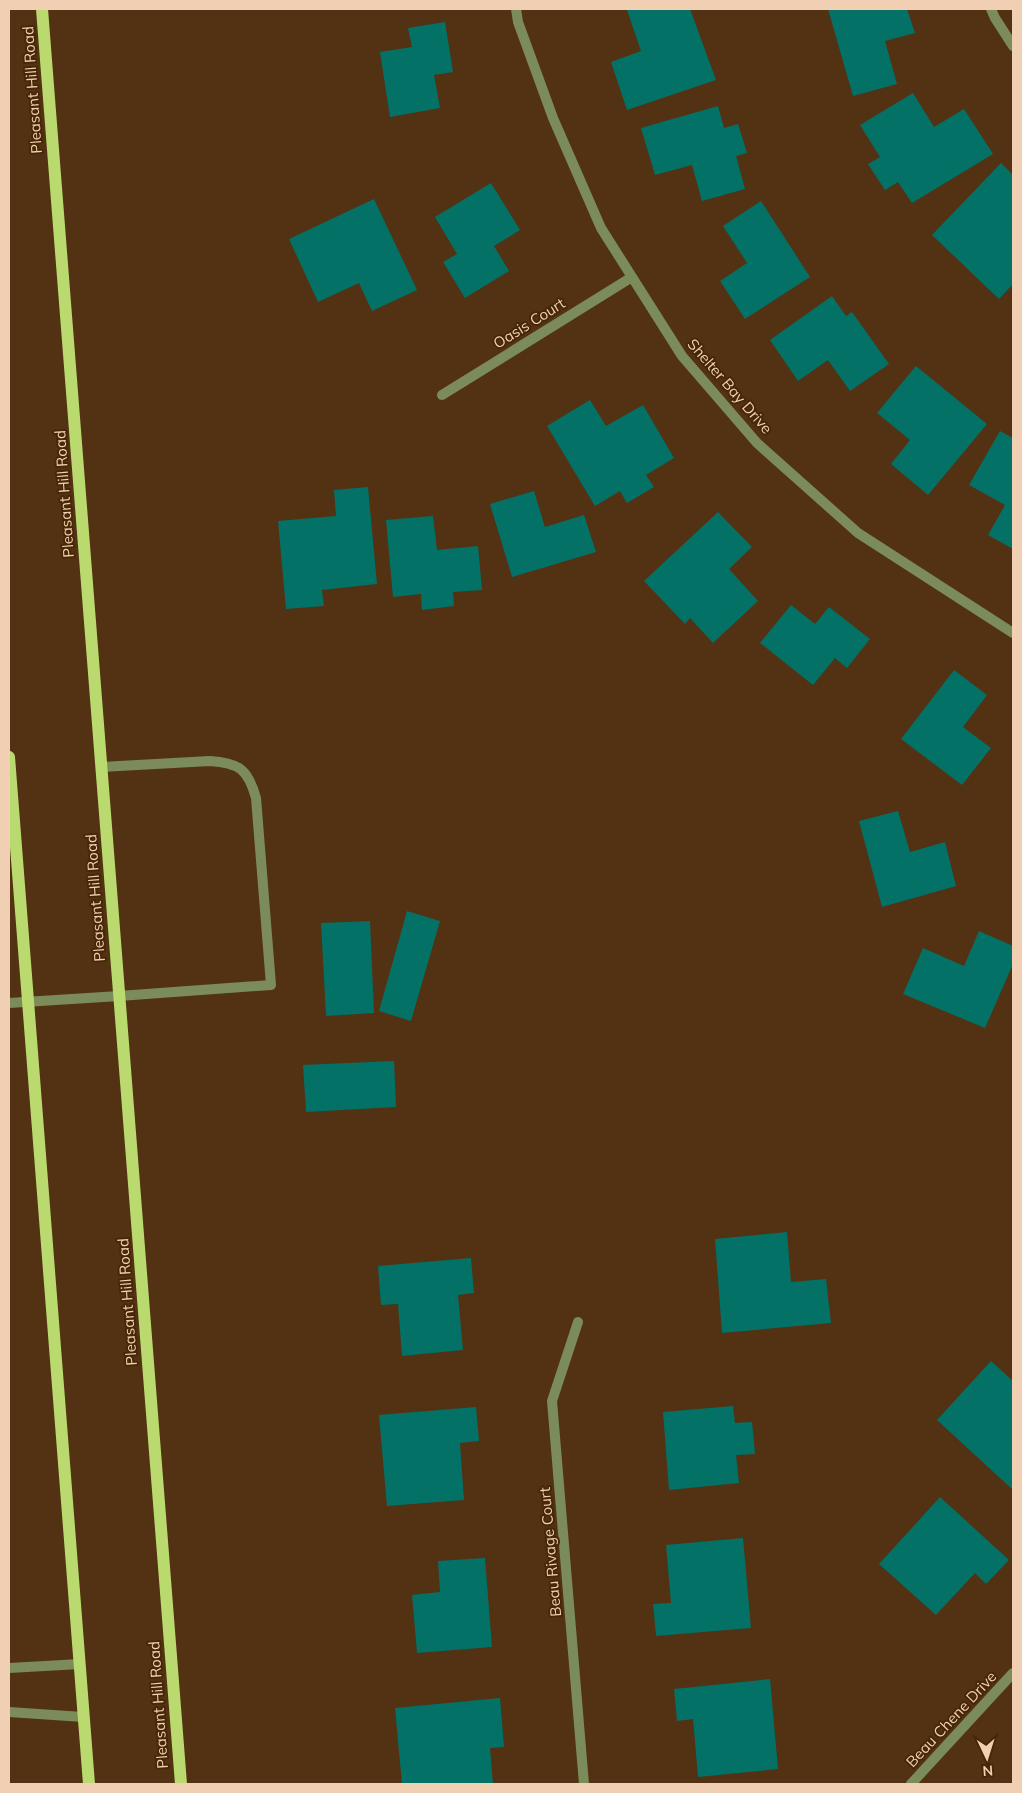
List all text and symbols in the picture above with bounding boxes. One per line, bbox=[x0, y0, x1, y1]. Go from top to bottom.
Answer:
street label: Pleasant Hill Road bbox=[18, 26, 46, 154]
street label: Oasis Court bbox=[490, 293, 568, 353]
street label: Shelter Bay Drive bbox=[684, 335, 776, 437]
street label: Pleasant Hill Road bbox=[50, 430, 78, 558]
street label: Pleasant Hill Road bbox=[81, 834, 109, 962]
street label: Pleasant Hill Road bbox=[113, 1238, 141, 1366]
street label: Beau Rivage Court bbox=[535, 1486, 565, 1618]
street label: Pleasant Hill Road bbox=[144, 1641, 172, 1769]
street label: Beau Chene Drive bbox=[902, 1667, 1000, 1771]
north arrow bbox=[962, 1733, 1012, 1783]
text: N bbox=[982, 1762, 994, 1780]

